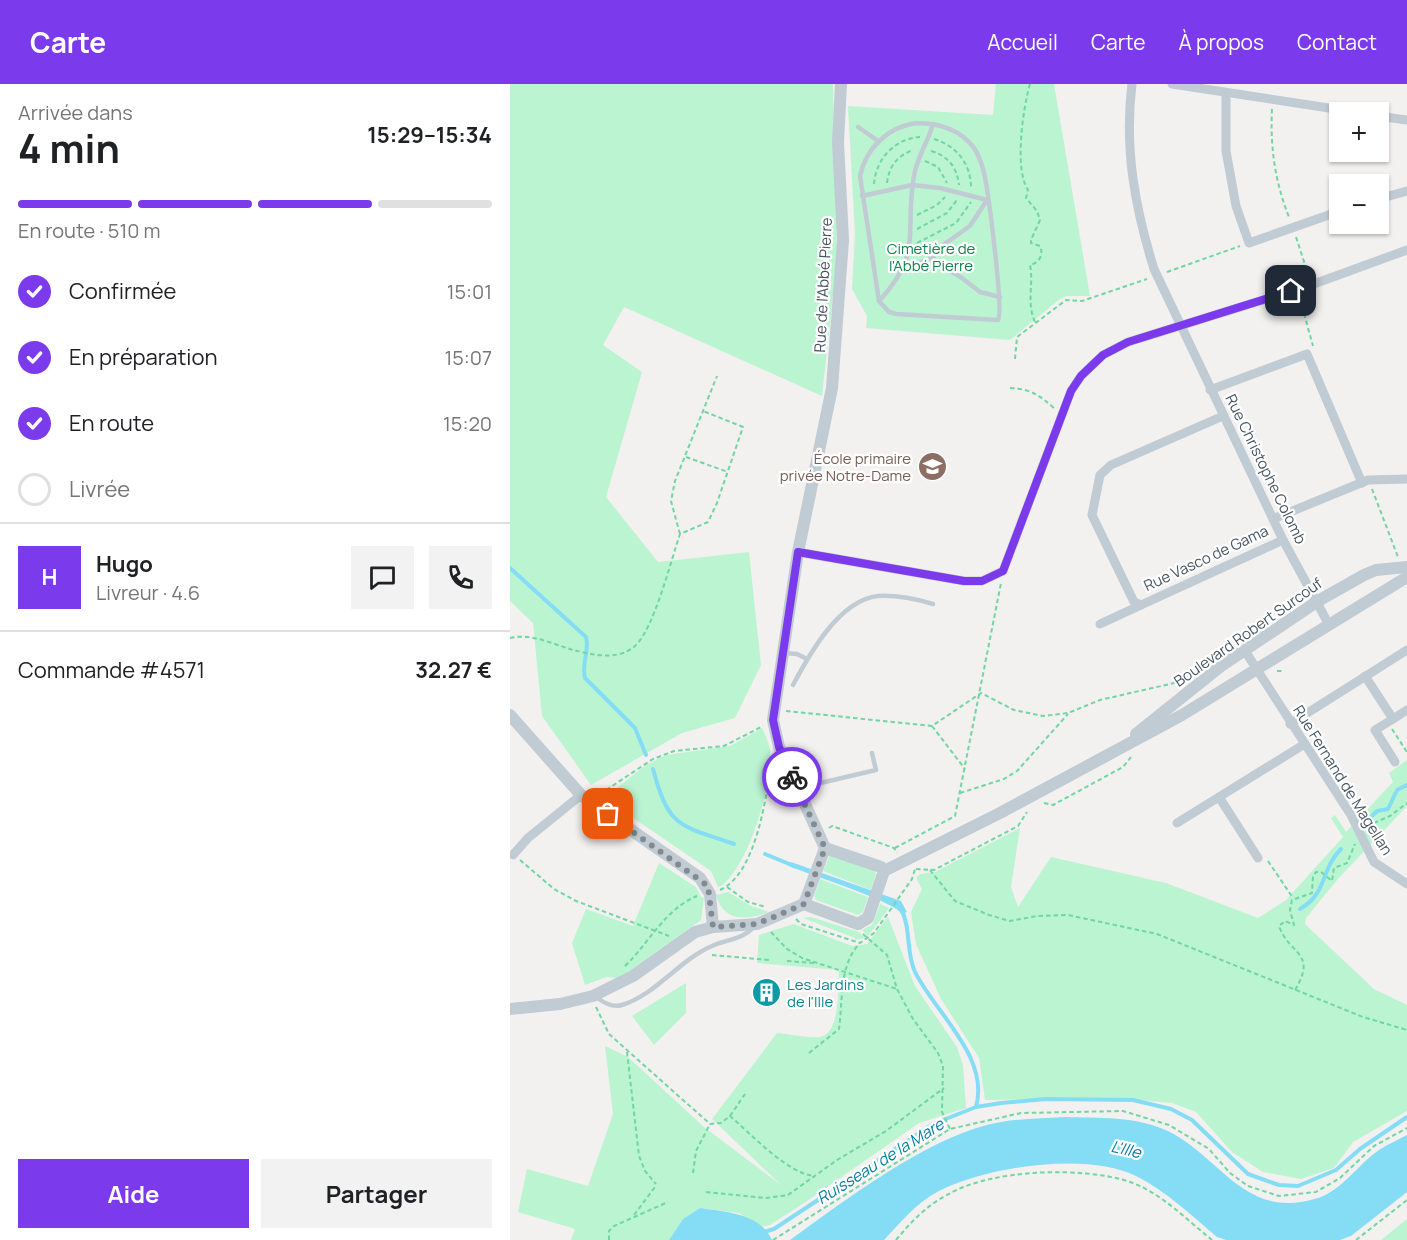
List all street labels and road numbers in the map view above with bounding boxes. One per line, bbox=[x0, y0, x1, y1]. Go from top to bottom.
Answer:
street label: Rue de l'Abbé Pierre bbox=[809, 217, 837, 353]
street label: Rue Christophe Colomb bbox=[1221, 391, 1311, 548]
street label: Rue Vasco de Gama bbox=[1140, 520, 1272, 596]
street label: Boulevard Robert Surcouf bbox=[1170, 572, 1327, 691]
street label: Rue Fernand de Magellan bbox=[1288, 701, 1398, 859]

